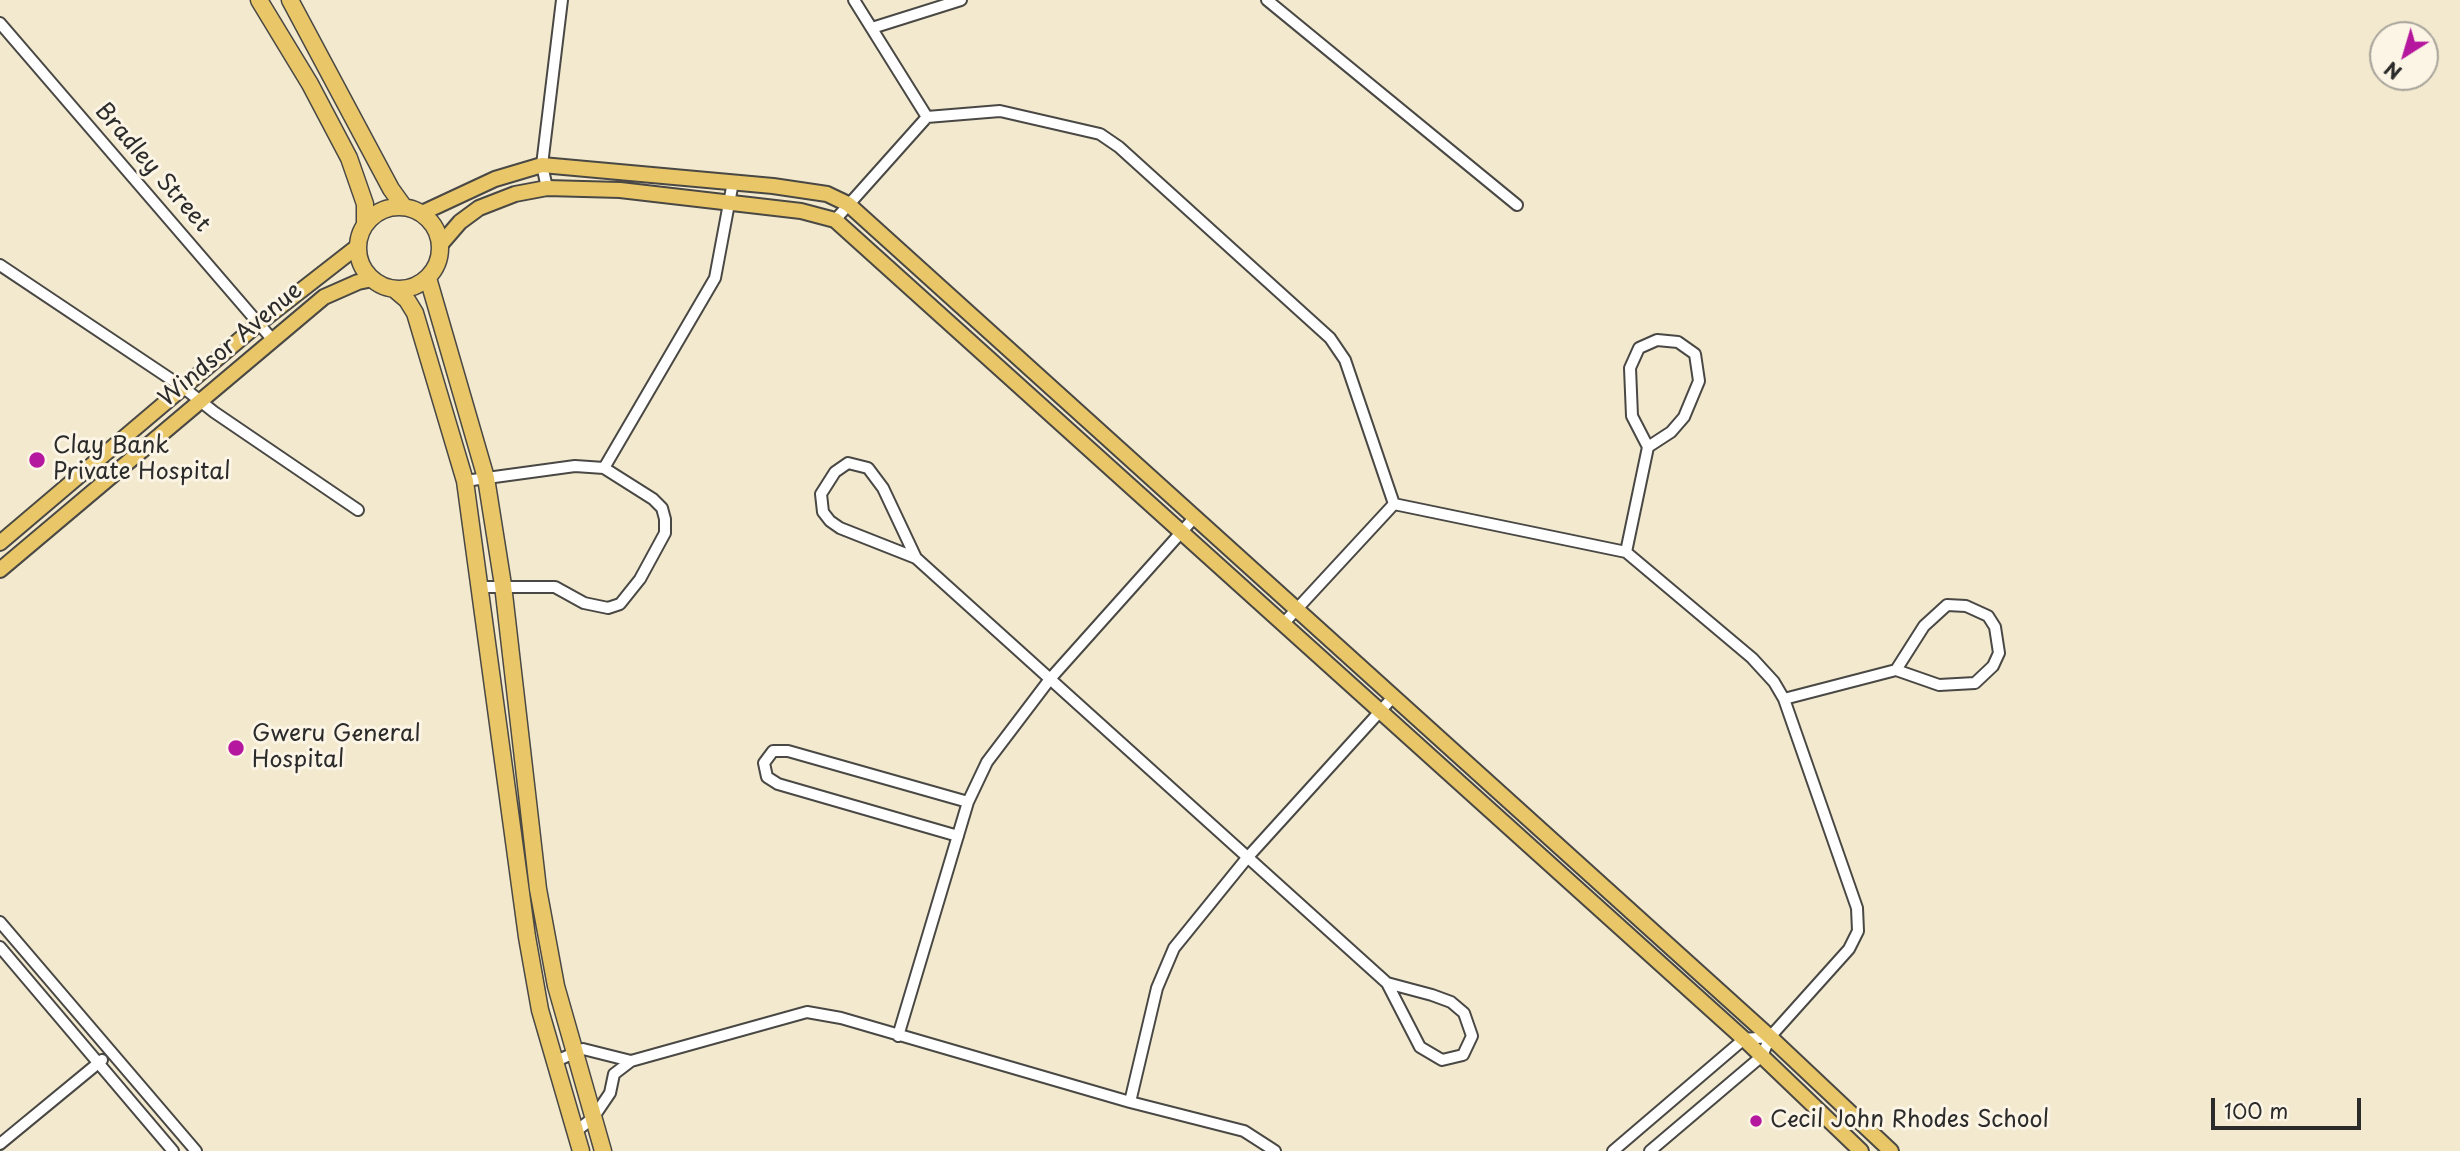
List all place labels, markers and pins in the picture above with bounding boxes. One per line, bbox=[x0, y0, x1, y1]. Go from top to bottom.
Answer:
place label: Clay Bank Private Hospital bbox=[53, 433, 231, 487]
marker: Clay Bank Private Hospital bbox=[27, 450, 47, 470]
place label: Gweru General Hospital bbox=[252, 721, 421, 775]
marker: Gweru General Hospital bbox=[226, 738, 246, 758]
place label: Cecil John Rhodes School bbox=[1770, 1107, 2049, 1135]
marker: Cecil John Rhodes School bbox=[1748, 1113, 1764, 1129]

